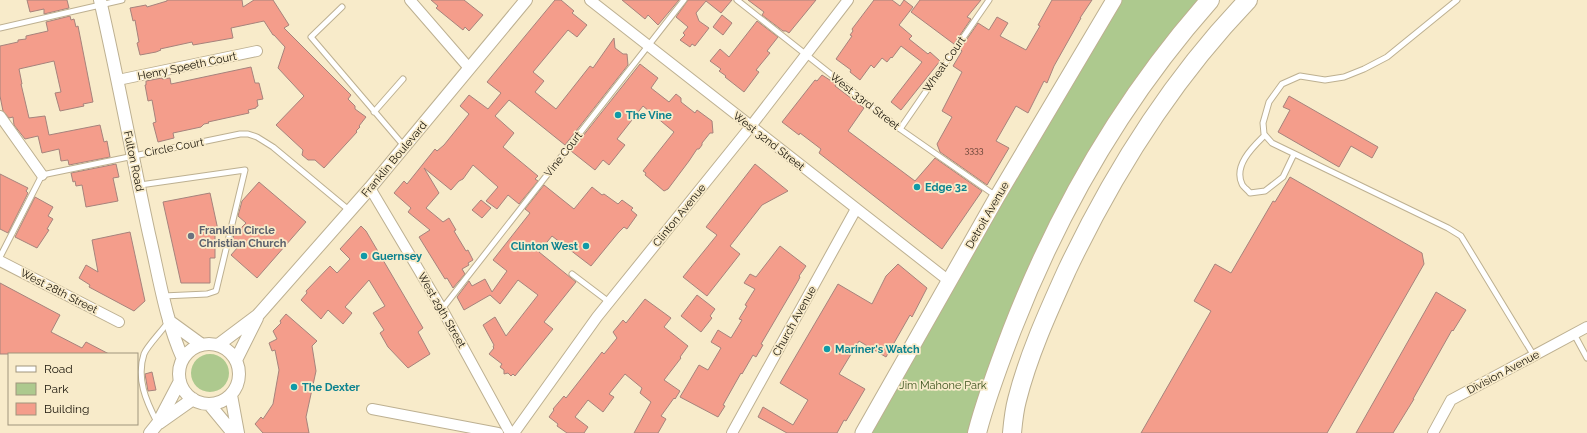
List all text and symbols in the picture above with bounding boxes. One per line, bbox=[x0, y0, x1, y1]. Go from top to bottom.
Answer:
street label: Wheat Court bbox=[920, 34, 969, 95]
street label: Henry Speeth Court bbox=[137, 50, 238, 83]
street label: West 33rd Street bbox=[827, 70, 902, 133]
place label: The Vine bbox=[626, 109, 672, 122]
street label: West 32nd Street bbox=[730, 109, 807, 174]
marker: The Vine bbox=[613, 110, 623, 120]
street label: Franklin Boulevard bbox=[359, 119, 430, 200]
street label: Vine Court bbox=[542, 129, 585, 179]
street label: Fulton Road bbox=[121, 130, 146, 193]
street label: Circle Court bbox=[143, 135, 205, 160]
house number: 3333 bbox=[964, 145, 984, 155]
street label: Detroit Avenue bbox=[963, 179, 1012, 251]
street label: Clinton Avenue bbox=[650, 181, 709, 249]
place label: Edge 32 bbox=[925, 181, 967, 194]
marker: Edge 32 bbox=[912, 182, 922, 192]
place label: Franklin Circle Christian Church bbox=[199, 224, 287, 250]
marker: Franklin Circle Christian Church bbox=[186, 231, 196, 241]
place label: Clinton West bbox=[511, 240, 579, 253]
marker: Clinton West bbox=[581, 241, 591, 251]
place label: Guernsey bbox=[372, 250, 422, 263]
marker: Guernsey bbox=[359, 251, 369, 261]
street label: West 28th Street bbox=[18, 266, 100, 317]
street label: West 29th Street bbox=[415, 270, 469, 350]
street label: Church Avenue bbox=[770, 284, 819, 358]
place label: Mariner's Watch bbox=[835, 343, 920, 356]
marker: Mariner's Watch bbox=[822, 344, 832, 354]
street label: Division Avenue bbox=[1465, 348, 1542, 397]
legend bbox=[8, 353, 138, 425]
text: Road bbox=[44, 362, 73, 376]
park label: Jim Mahone Park bbox=[899, 379, 987, 392]
place label: The Dexter bbox=[302, 381, 361, 394]
text: Park bbox=[44, 382, 69, 396]
marker: The Dexter bbox=[289, 382, 299, 392]
text: Building bbox=[44, 402, 90, 416]

